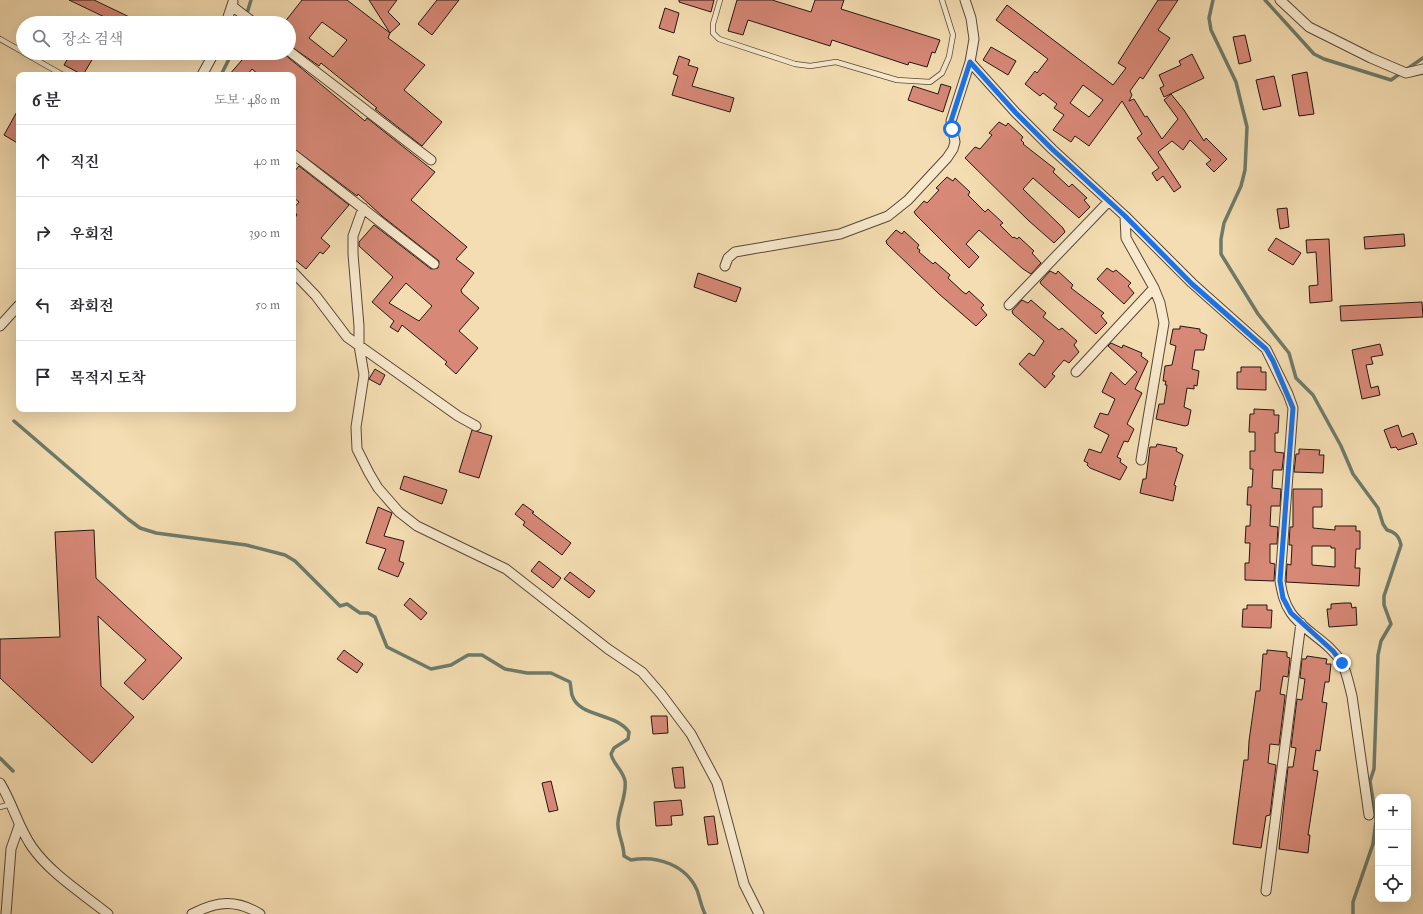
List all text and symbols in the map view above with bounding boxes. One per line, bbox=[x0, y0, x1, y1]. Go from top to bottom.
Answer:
search box bbox=[16, 16, 296, 60]
icon: search bbox=[30, 27, 52, 49]
text: 장소 검색 bbox=[62, 30, 123, 49]
text: 6 분 bbox=[32, 90, 61, 111]
text: 도보 · 480 m bbox=[214, 92, 280, 108]
route start bbox=[943, 120, 961, 138]
icon: ahead bbox=[32, 150, 54, 172]
text: 직진 bbox=[70, 153, 99, 172]
text: 40 m bbox=[254, 153, 280, 169]
icon: right bbox=[32, 222, 54, 244]
text: 우회전 bbox=[70, 225, 113, 244]
text: 390 m bbox=[249, 225, 280, 241]
icon: left bbox=[32, 294, 54, 316]
text: 좌회전 bbox=[70, 297, 113, 316]
text: 50 m bbox=[255, 297, 280, 313]
icon: arrive bbox=[32, 366, 54, 388]
text: 목적지 도착 bbox=[70, 369, 146, 388]
route end bbox=[1333, 654, 1351, 672]
map controls bbox=[1375, 794, 1411, 902]
button: + bbox=[1375, 794, 1411, 830]
button: − bbox=[1375, 830, 1411, 866]
button: locate bbox=[1375, 866, 1411, 902]

